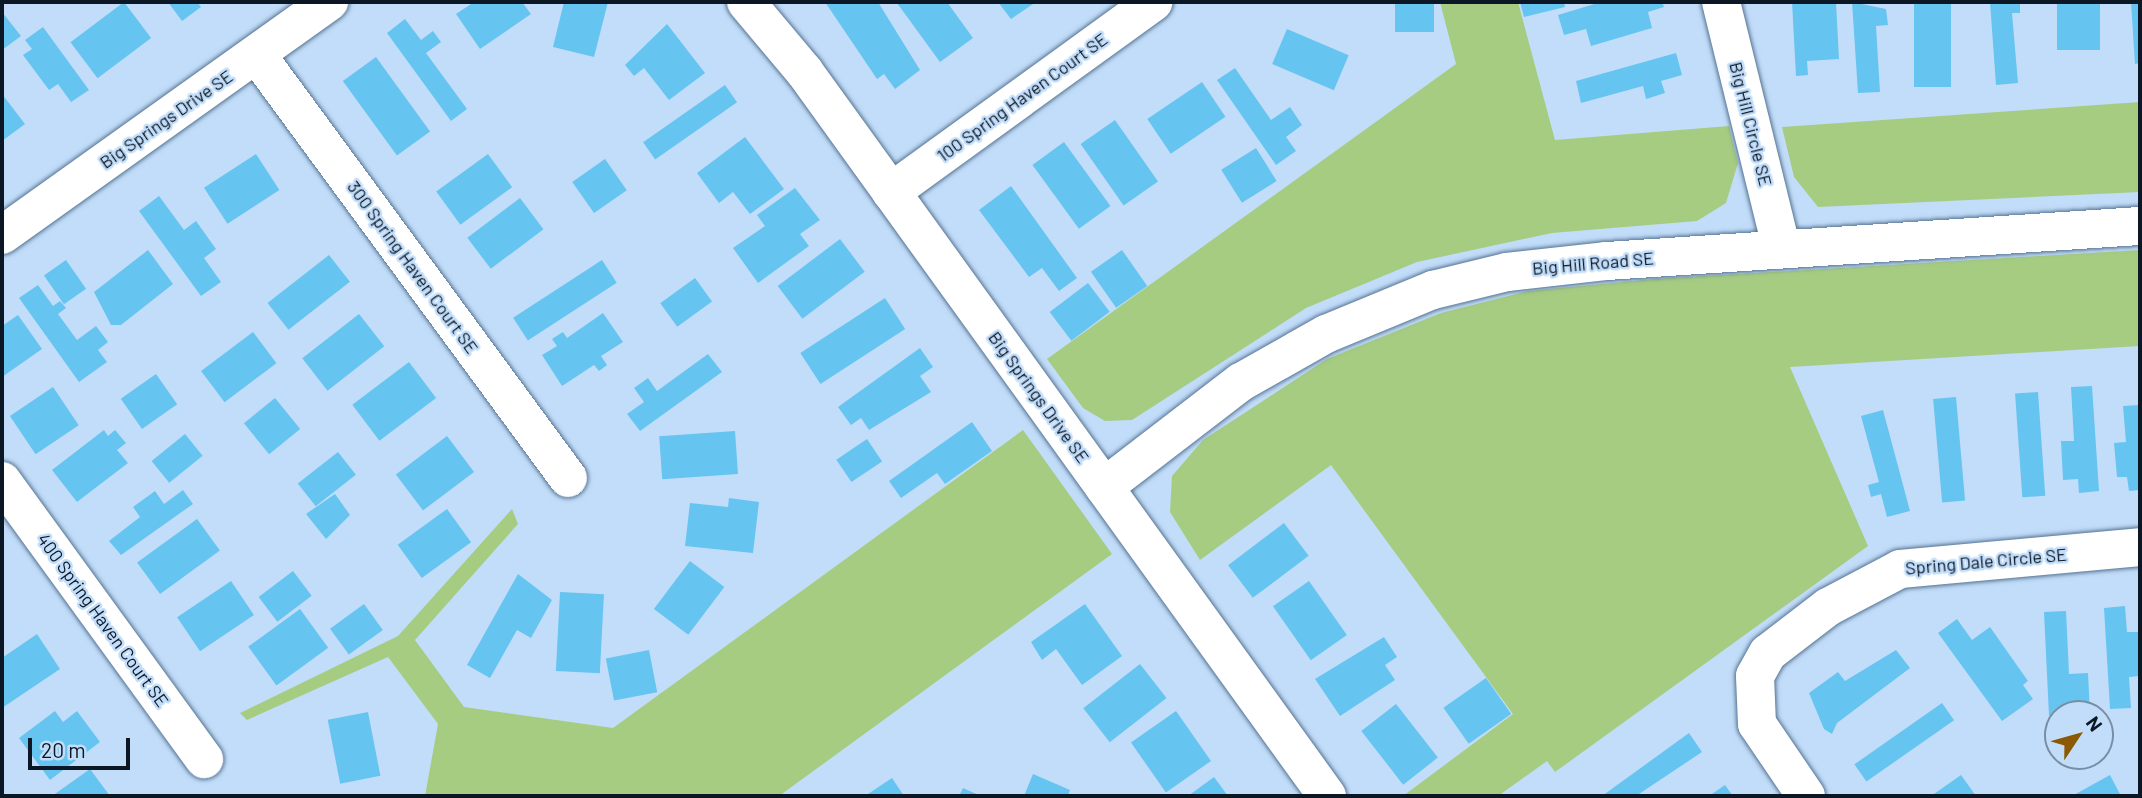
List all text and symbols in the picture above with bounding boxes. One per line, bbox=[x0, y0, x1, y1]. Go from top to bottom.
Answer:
street label: 100 Spring Haven Court SE bbox=[933, 28, 1111, 166]
street label: Big Hill Circle SE bbox=[1725, 60, 1777, 188]
street label: Big Springs Drive SE bbox=[95, 65, 237, 173]
street label: 300 Spring Haven Court SE bbox=[343, 176, 483, 358]
street label: Big Hill Road SE bbox=[1531, 247, 1655, 279]
street label: Big Springs Drive SE bbox=[984, 327, 1094, 467]
street label: 400 Spring Haven Court SE bbox=[33, 529, 173, 711]
street label: Spring Dale Circle SE bbox=[1904, 543, 2068, 579]
north arrow bbox=[2044, 700, 2114, 770]
text: N bbox=[2082, 712, 2108, 735]
scale bar bbox=[32, 724, 133, 768]
text: 20 m bbox=[41, 737, 86, 762]

